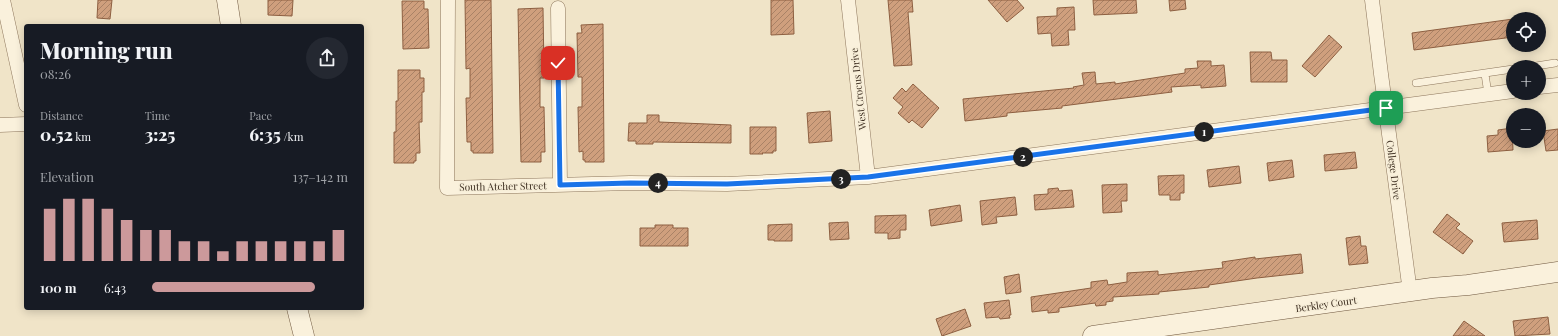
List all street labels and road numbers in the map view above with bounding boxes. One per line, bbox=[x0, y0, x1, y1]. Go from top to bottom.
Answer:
street label: West Crocus Drive bbox=[847, 47, 869, 132]
street label: College Drive bbox=[1383, 139, 1405, 201]
street label: South Atcher Street bbox=[459, 178, 547, 194]
street label: Berkley Court bbox=[1294, 293, 1358, 315]

